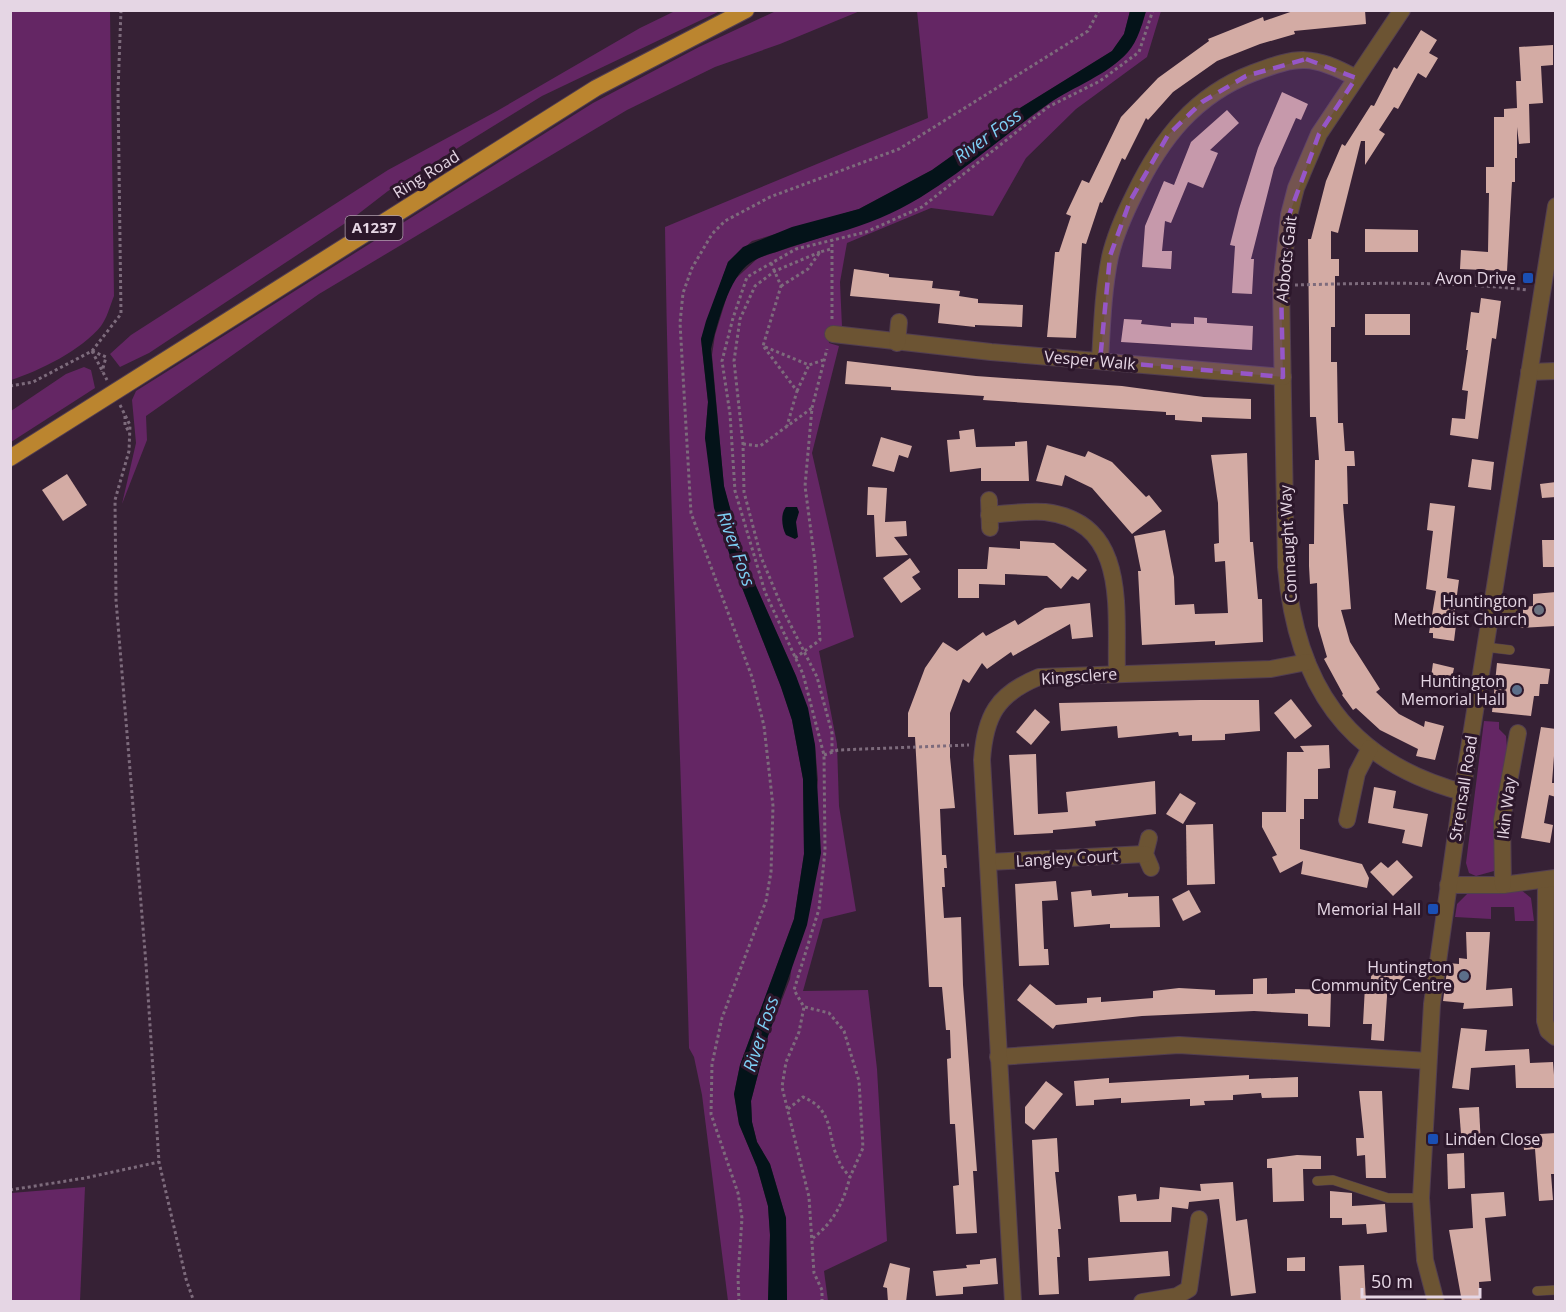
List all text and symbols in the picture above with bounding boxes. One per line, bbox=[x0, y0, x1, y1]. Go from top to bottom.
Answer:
water label: River Foss bbox=[949, 102, 1026, 168]
street label: Ring Road bbox=[388, 145, 464, 203]
street label: Abbots Gait bbox=[1271, 214, 1302, 303]
road number: A1237 bbox=[346, 216, 403, 240]
place label: Avon Drive bbox=[1435, 267, 1516, 289]
marker: Avon Drive bbox=[1521, 271, 1535, 285]
street label: Vesper Walk bbox=[1043, 345, 1137, 375]
street label: Connaught Way bbox=[1274, 483, 1302, 604]
water label: River Foss bbox=[712, 508, 762, 590]
place label: Huntington Methodist Church bbox=[1393, 590, 1527, 630]
marker: Huntington Methodist Church bbox=[1532, 603, 1546, 617]
street label: Kingsclere bbox=[1040, 662, 1118, 690]
place label: Huntington Memorial Hall bbox=[1401, 670, 1505, 710]
marker: Huntington Memorial Hall bbox=[1510, 683, 1524, 697]
street label: Strensall Road bbox=[1444, 734, 1482, 842]
street label: Ikin Way bbox=[1491, 775, 1521, 840]
street label: Langley Court bbox=[1015, 844, 1119, 872]
place label: Memorial Hall bbox=[1317, 898, 1421, 920]
marker: Memorial Hall bbox=[1426, 902, 1440, 916]
place label: Huntington Community Centre bbox=[1311, 956, 1452, 996]
marker: Huntington Community Centre bbox=[1457, 969, 1471, 983]
water label: River Foss bbox=[737, 993, 784, 1075]
place label: Linden Close bbox=[1445, 1128, 1540, 1150]
marker: Linden Close bbox=[1426, 1132, 1440, 1146]
scale bar bbox=[1362, 1261, 1480, 1299]
text: 50 m bbox=[1371, 1269, 1413, 1293]

